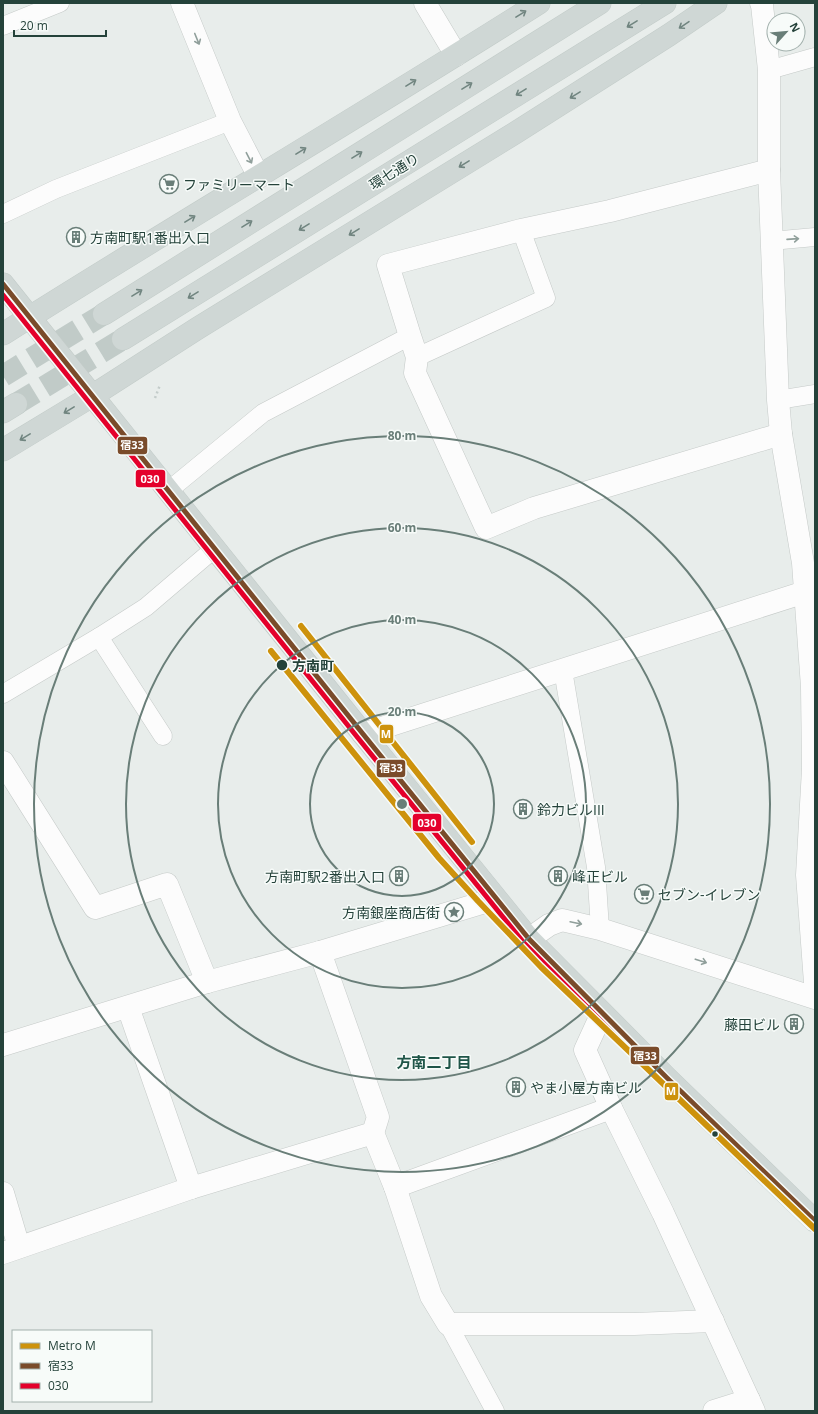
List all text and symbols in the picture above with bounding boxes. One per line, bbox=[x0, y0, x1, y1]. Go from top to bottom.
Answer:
one-way arrow bbox=[516, 10, 527, 18]
scale bar bbox=[14, 12, 106, 38]
north arrow bbox=[766, 12, 806, 52]
text: 20 m bbox=[20, 17, 48, 34]
one-way arrow bbox=[626, 20, 638, 28]
text: N bbox=[787, 20, 804, 35]
one-way arrow bbox=[679, 21, 690, 29]
one-way arrow bbox=[193, 33, 201, 45]
one-way arrow bbox=[405, 78, 417, 86]
one-way arrow bbox=[461, 82, 472, 90]
one-way arrow bbox=[516, 88, 527, 96]
one-way arrow bbox=[569, 91, 580, 99]
one-way arrow bbox=[295, 147, 306, 155]
street label: 環七通り bbox=[365, 148, 423, 194]
one-way arrow bbox=[351, 151, 362, 159]
one-way arrow bbox=[246, 152, 253, 164]
one-way arrow bbox=[459, 160, 470, 168]
supermarket icon: ファミリーマート bbox=[158, 173, 180, 195]
place label: ファミリーマート bbox=[183, 175, 295, 194]
one-way arrow bbox=[184, 215, 195, 223]
one-way arrow bbox=[241, 220, 252, 228]
one-way arrow bbox=[299, 223, 310, 231]
building icon: 方南町駅1番出入口 bbox=[65, 226, 87, 248]
place label: 方南町駅1番出入口 bbox=[90, 228, 210, 247]
one-way arrow bbox=[348, 229, 360, 237]
one-way arrow bbox=[786, 236, 799, 243]
one-way arrow bbox=[131, 289, 142, 297]
one-way arrow bbox=[187, 292, 199, 300]
one-way arrow bbox=[63, 406, 75, 414]
text: 80 m bbox=[388, 427, 416, 444]
one-way arrow bbox=[19, 433, 31, 441]
line badge: 宿33 bbox=[117, 436, 148, 455]
text: 宿33 bbox=[120, 437, 144, 452]
line badge: 030 bbox=[135, 469, 166, 488]
text: 030 bbox=[141, 471, 159, 486]
text: 60 m bbox=[388, 519, 416, 536]
text: 40 m bbox=[388, 611, 416, 628]
place label: 方南町 bbox=[292, 656, 334, 675]
marker: 方南町 bbox=[275, 658, 289, 672]
text: 20 m bbox=[388, 703, 416, 720]
line badge: M bbox=[379, 724, 394, 744]
text: M bbox=[381, 726, 391, 741]
line badge: 宿33 bbox=[376, 759, 406, 778]
text: 宿33 bbox=[379, 760, 403, 775]
centre of rings bbox=[395, 797, 409, 811]
building icon: 鈴力ビルIII bbox=[512, 798, 534, 820]
place label: 鈴力ビルIII bbox=[537, 800, 605, 819]
line badge: 030 bbox=[412, 813, 442, 832]
text: 030 bbox=[418, 815, 436, 830]
building icon: 方南町駅2番出入口 bbox=[388, 865, 410, 887]
building icon: 峰正ビル bbox=[547, 865, 569, 887]
place label: 方南町駅2番出入口 bbox=[265, 867, 385, 886]
place label: 峰正ビル bbox=[572, 867, 628, 886]
supermarket icon: セブン-イレブン bbox=[633, 883, 655, 905]
place label: セブン-イレブン bbox=[658, 885, 761, 904]
place icon: 方南銀座商店街 bbox=[443, 901, 465, 923]
place label: 方南銀座商店街 bbox=[342, 903, 440, 922]
one-way arrow bbox=[569, 920, 582, 928]
one-way arrow bbox=[694, 958, 707, 965]
building icon: 藤田ビル bbox=[783, 1013, 805, 1035]
place label: 藤田ビル bbox=[724, 1015, 780, 1034]
line badge: 宿33 bbox=[630, 1046, 660, 1065]
text: 宿33 bbox=[633, 1048, 657, 1063]
district label: 方南二丁目 bbox=[396, 1052, 472, 1072]
building icon: やま小屋方南ビル bbox=[505, 1076, 527, 1098]
place label: やま小屋方南ビル bbox=[530, 1078, 642, 1097]
line badge: M bbox=[664, 1082, 679, 1101]
text: M bbox=[666, 1083, 676, 1098]
unlabelled marker bbox=[710, 1129, 720, 1139]
legend bbox=[12, 1330, 152, 1402]
text: Metro M bbox=[48, 1337, 96, 1354]
text: 宿33 bbox=[48, 1357, 74, 1374]
text: 030 bbox=[48, 1377, 69, 1394]

